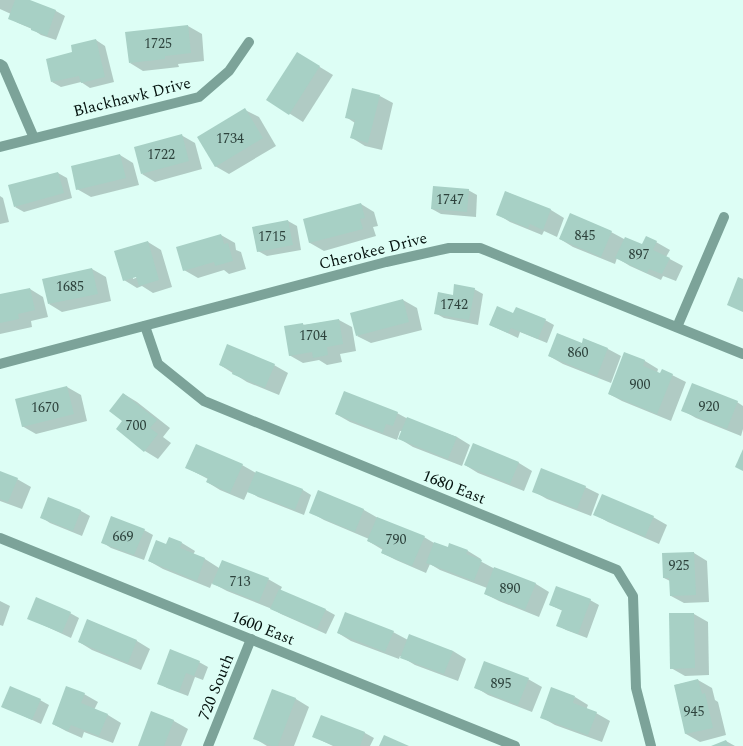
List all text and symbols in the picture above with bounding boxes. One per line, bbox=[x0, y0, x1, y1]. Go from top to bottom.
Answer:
house number: 1725 bbox=[144, 33, 172, 54]
street label: Blackhawk Drive bbox=[71, 71, 193, 123]
house number: 1734 bbox=[216, 128, 244, 149]
house number: 1722 bbox=[147, 144, 175, 165]
house number: 1747 bbox=[436, 189, 464, 210]
house number: 845 bbox=[575, 225, 596, 246]
house number: 1715 bbox=[258, 226, 286, 247]
street label: Cherokee Drive bbox=[316, 226, 430, 276]
house number: 897 bbox=[629, 244, 650, 265]
house number: 1685 bbox=[56, 276, 84, 297]
house number: 1742 bbox=[440, 294, 468, 315]
house number: 1704 bbox=[299, 325, 327, 346]
house number: 860 bbox=[568, 342, 589, 363]
house number: 900 bbox=[630, 374, 651, 395]
house number: 920 bbox=[699, 396, 720, 417]
house number: 1670 bbox=[31, 397, 59, 418]
house number: 700 bbox=[126, 415, 147, 436]
street label: 1680 East bbox=[419, 463, 490, 511]
house number: 669 bbox=[113, 526, 134, 547]
house number: 790 bbox=[386, 529, 407, 550]
house number: 925 bbox=[669, 555, 690, 576]
house number: 713 bbox=[230, 571, 251, 592]
house number: 890 bbox=[500, 578, 521, 599]
street label: 1600 East bbox=[228, 604, 299, 652]
street label: 720 South bbox=[192, 650, 240, 724]
house number: 895 bbox=[491, 673, 512, 694]
house number: 945 bbox=[684, 701, 705, 722]

